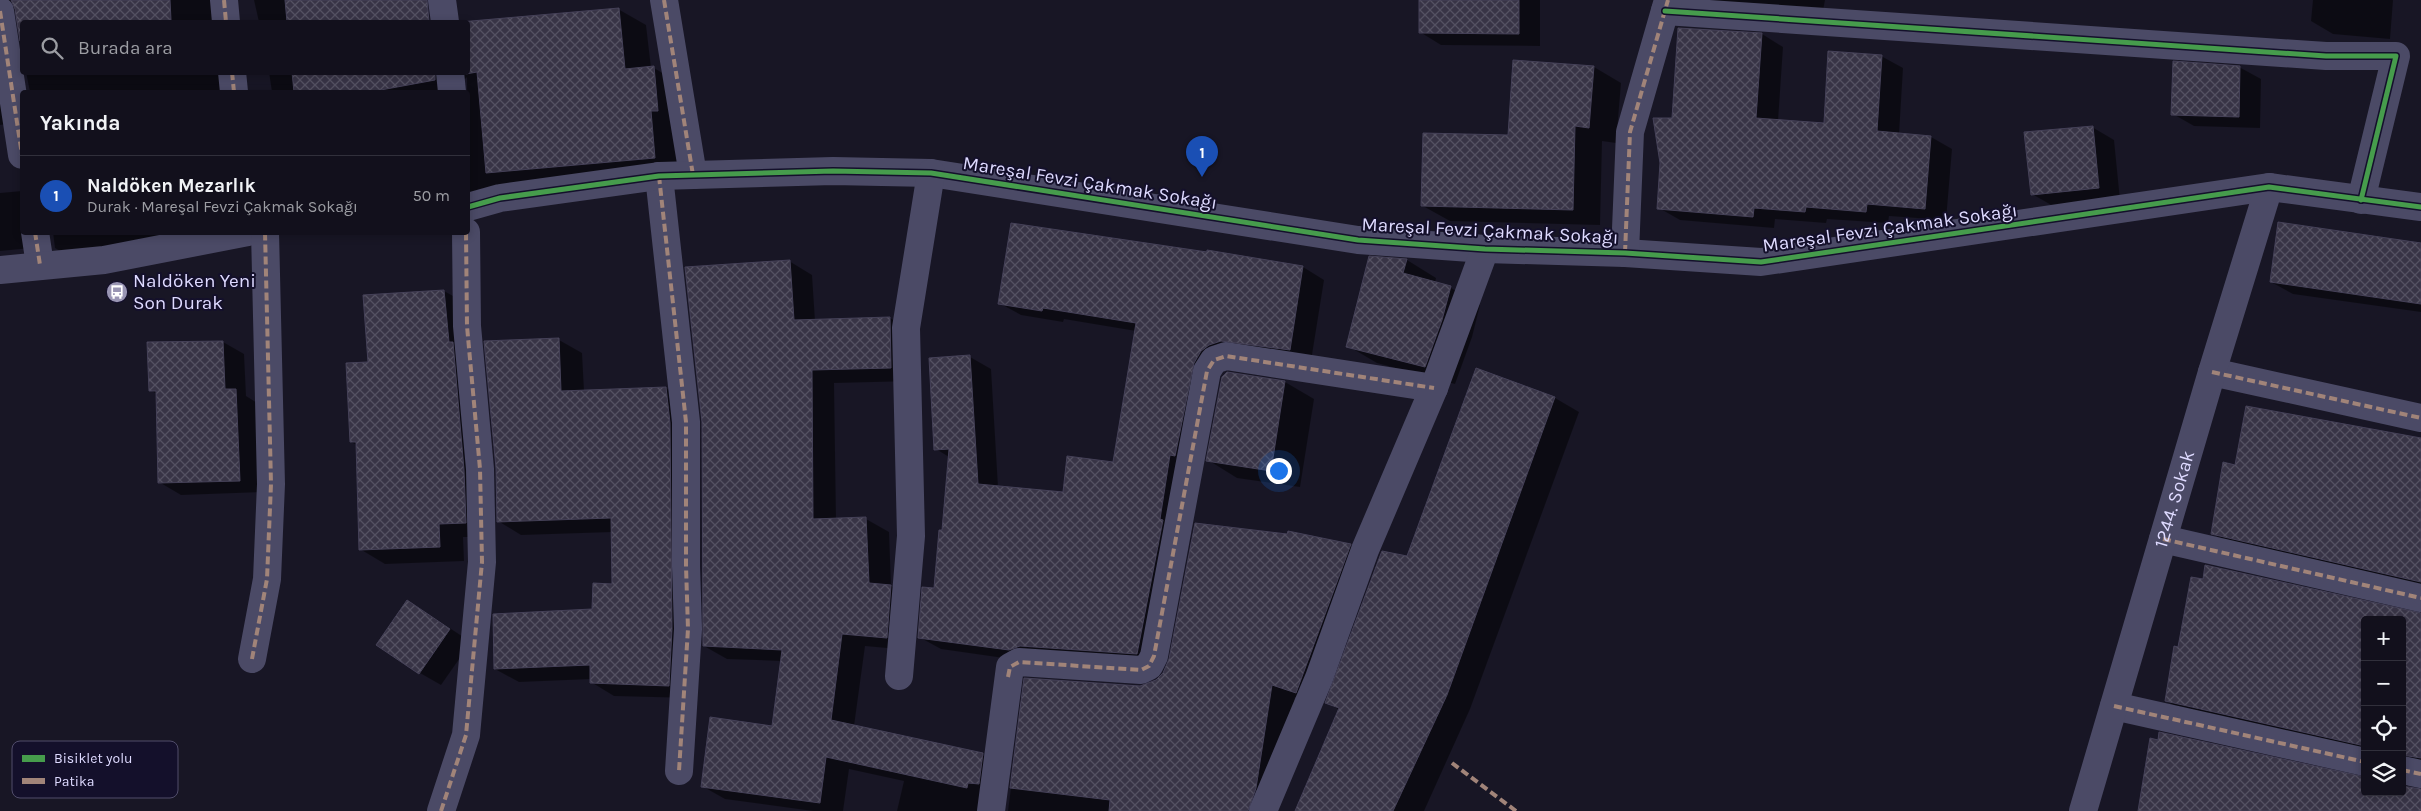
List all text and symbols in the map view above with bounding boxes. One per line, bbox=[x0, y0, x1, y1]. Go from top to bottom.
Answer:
search box bbox=[20, 20, 470, 75]
icon: search bbox=[38, 34, 66, 62]
text: Burada ara bbox=[78, 37, 173, 59]
text: Yakında bbox=[40, 111, 121, 135]
pin: 1 bbox=[1186, 136, 1218, 177]
street label: Mareşal Fevzi Çakmak Sokağı bbox=[961, 152, 1219, 214]
text: Naldöken Mezarlık bbox=[87, 175, 256, 197]
text: 1 bbox=[53, 186, 59, 205]
text: 50 m bbox=[413, 186, 450, 205]
text: Durak · Mareşal Fevzi Çakmak Sokağı bbox=[87, 197, 358, 216]
street label: Mareşal Fevzi Çakmak Sokağı bbox=[1761, 199, 2019, 257]
street label: Mareşal Fevzi Çakmak Sokağı bbox=[1361, 213, 1619, 249]
place label: Naldöken Yeni Son Durak bbox=[133, 270, 256, 314]
bus stop icon: Naldöken Yeni Son Durak bbox=[105, 280, 129, 304]
street label: 1244. Sokak bbox=[2150, 448, 2199, 550]
your location bbox=[1266, 458, 1292, 484]
map controls bbox=[2361, 616, 2406, 796]
button: + bbox=[2361, 616, 2406, 661]
button: − bbox=[2361, 661, 2406, 706]
button: locate bbox=[2361, 706, 2406, 751]
legend bbox=[12, 741, 178, 798]
text: Bisiklet yolu bbox=[54, 750, 133, 767]
button: layers bbox=[2361, 751, 2406, 796]
text: Patika bbox=[54, 773, 95, 790]

